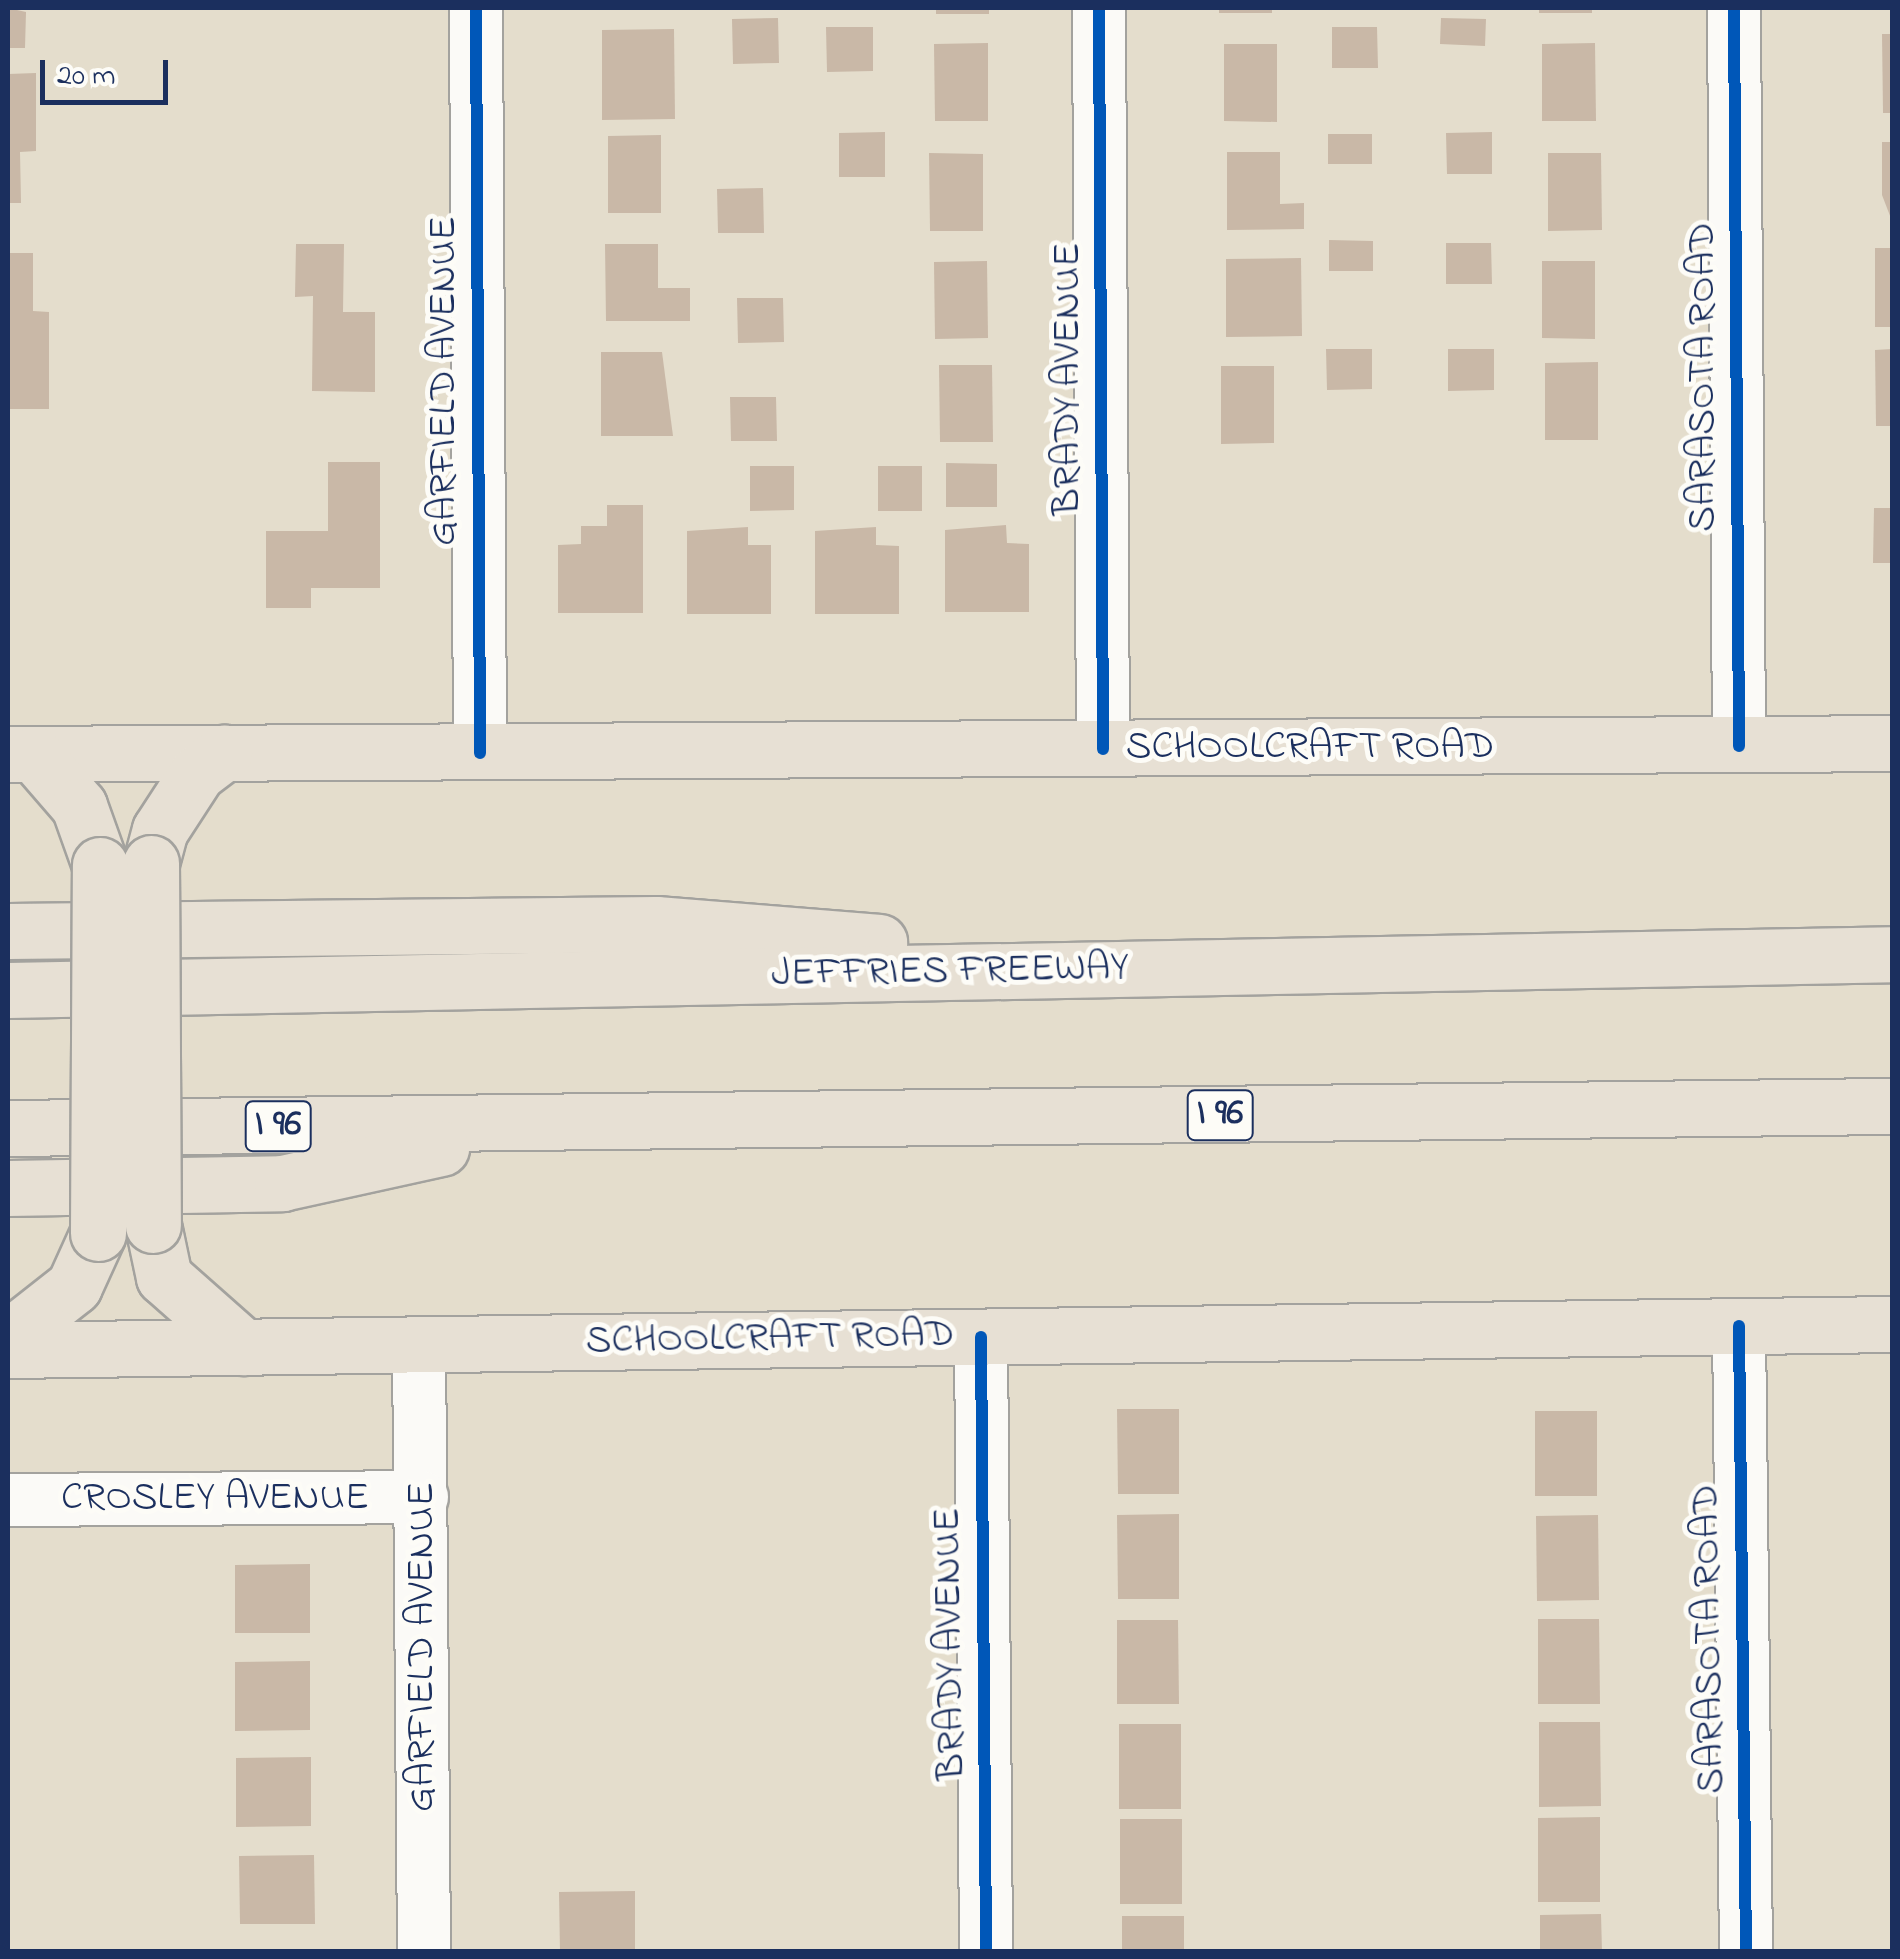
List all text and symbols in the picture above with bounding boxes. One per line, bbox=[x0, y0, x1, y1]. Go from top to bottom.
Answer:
scale bar bbox=[45, 40, 172, 102]
text: 20 m bbox=[57, 55, 116, 99]
street label: GARFIELD AVENUE bbox=[421, 216, 469, 546]
street label: SARASOTA ROAD bbox=[1680, 222, 1728, 532]
street label: BRADY AVENUE bbox=[1045, 243, 1093, 515]
street label: SCHOOLCRAFT ROAD bbox=[1126, 724, 1494, 772]
street label: JEFFRIES FREEWAY bbox=[771, 945, 1129, 999]
road number: I 96 bbox=[1185, 1082, 1255, 1148]
road number: I 96 bbox=[243, 1093, 313, 1159]
street label: SCHOOLCRAFT ROAD bbox=[585, 1312, 955, 1366]
street label: CROSLEY AVENUE bbox=[61, 1475, 369, 1523]
street label: GARFIELD AVENUE bbox=[399, 1482, 447, 1812]
street label: SARASOTA ROAD bbox=[1683, 1484, 1737, 1794]
street label: BRADY AVENUE bbox=[925, 1507, 977, 1781]

